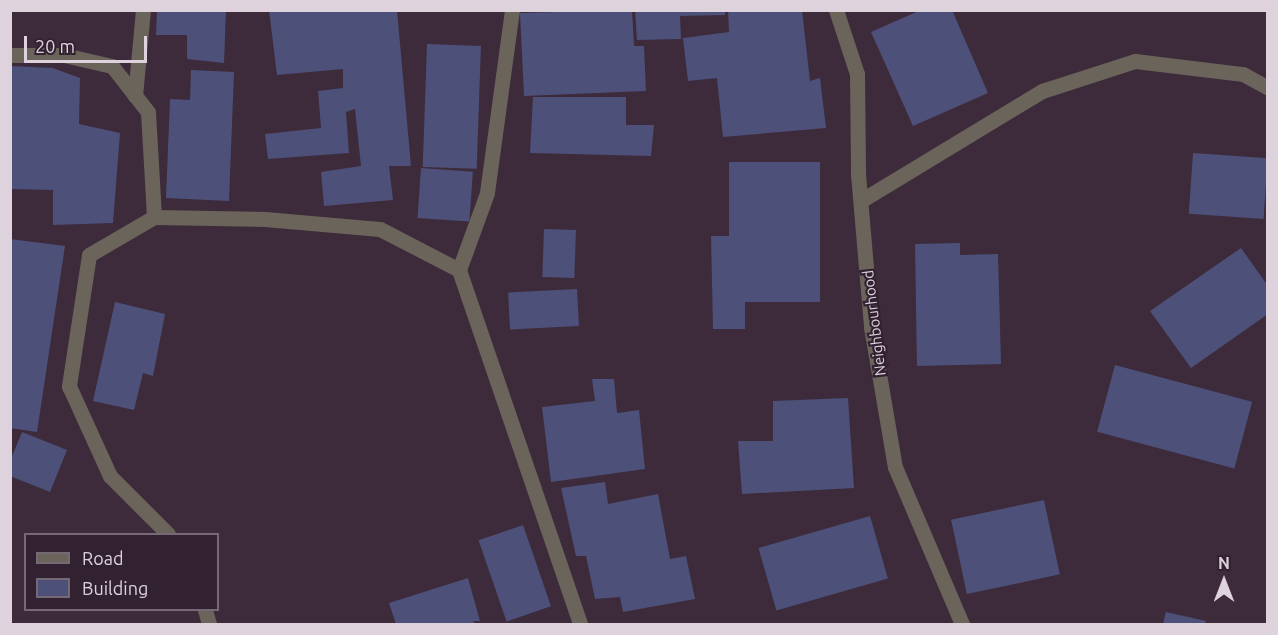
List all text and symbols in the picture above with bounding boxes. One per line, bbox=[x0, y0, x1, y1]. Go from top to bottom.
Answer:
scale bar bbox=[27, 24, 150, 62]
text: 20 m bbox=[35, 36, 75, 56]
street label: Neighbourhood bbox=[859, 269, 889, 377]
legend bbox=[24, 533, 219, 611]
text: Road bbox=[82, 548, 124, 568]
north arrow bbox=[1194, 551, 1254, 611]
text: N bbox=[1218, 554, 1230, 572]
text: Building bbox=[82, 578, 148, 598]

